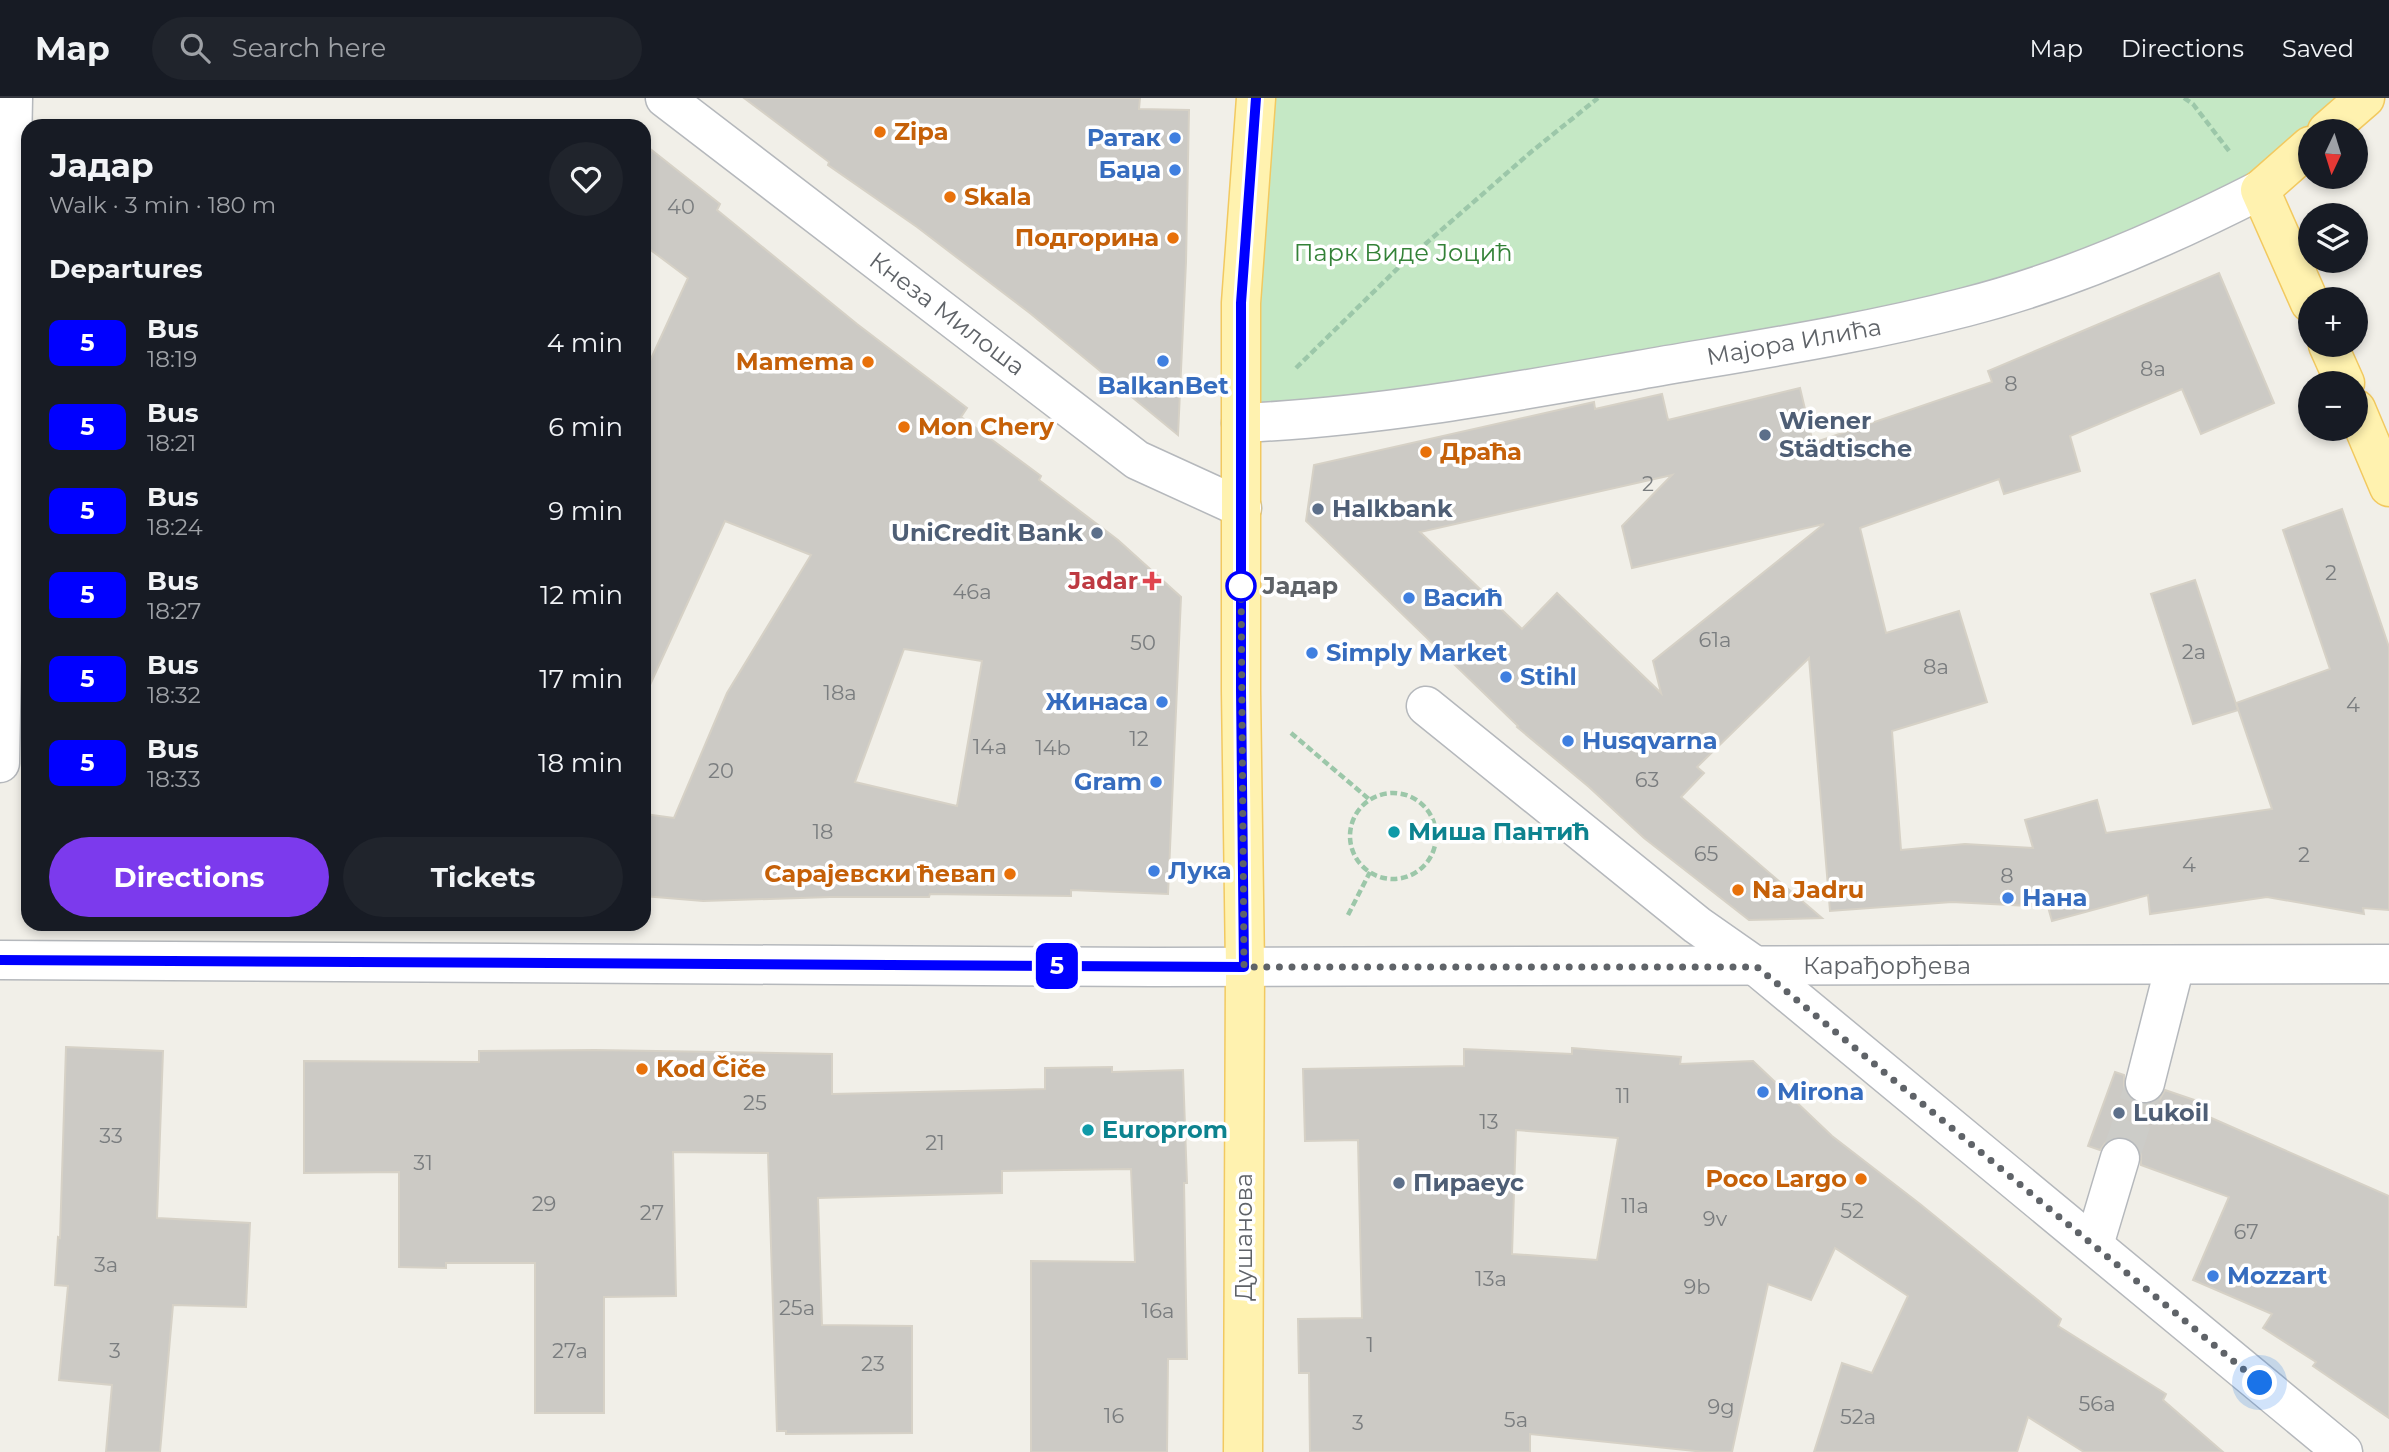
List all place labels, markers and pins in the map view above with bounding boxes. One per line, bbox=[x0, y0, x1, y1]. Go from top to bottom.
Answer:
place label: Zipa bbox=[894, 117, 948, 146]
place label: Ратак bbox=[1087, 123, 1162, 152]
marker: Zipa bbox=[872, 124, 888, 140]
marker: Ратак bbox=[1167, 130, 1183, 146]
place label: Баџа bbox=[1098, 155, 1161, 184]
marker: Баџа bbox=[1167, 162, 1183, 178]
place label: Skala bbox=[964, 182, 1032, 211]
marker: Skala bbox=[942, 189, 958, 205]
place label: Подгорина bbox=[1015, 223, 1159, 252]
marker: Подгорина bbox=[1165, 230, 1181, 246]
place label: Mamema bbox=[736, 347, 854, 376]
marker: BalkanBet bbox=[1155, 353, 1171, 369]
marker: Mamema bbox=[860, 354, 876, 370]
place label: BalkanBet bbox=[1097, 371, 1229, 400]
place label: Wiener Städtische bbox=[1779, 406, 1912, 463]
place label: Mon Chery bbox=[918, 412, 1055, 441]
marker: Mon Chery bbox=[896, 419, 912, 435]
marker: Wiener Städtische bbox=[1757, 427, 1773, 443]
place label: Драћа bbox=[1440, 437, 1522, 466]
marker: Драћа bbox=[1418, 444, 1434, 460]
place label: Halkbank bbox=[1332, 494, 1453, 523]
marker: Halkbank bbox=[1310, 501, 1326, 517]
place label: UniCredit Bank bbox=[891, 518, 1083, 547]
marker: UniCredit Bank bbox=[1089, 525, 1105, 541]
place label: Jadar bbox=[1067, 566, 1138, 595]
marker: Јадар bbox=[1226, 571, 1256, 601]
place label: Јадар bbox=[1262, 571, 1338, 600]
marker: Jadar bbox=[1144, 573, 1160, 589]
place label: Васић bbox=[1423, 583, 1503, 612]
marker: Васић bbox=[1401, 590, 1417, 606]
place label: Simply Market bbox=[1326, 638, 1508, 667]
marker: Simply Market bbox=[1304, 645, 1320, 661]
place label: Stihl bbox=[1520, 662, 1577, 691]
marker: Stihl bbox=[1498, 669, 1514, 685]
place label: Жинаса bbox=[1045, 687, 1148, 716]
marker: Жинаса bbox=[1154, 694, 1170, 710]
place label: Husqvarna bbox=[1582, 726, 1717, 755]
marker: Husqvarna bbox=[1560, 733, 1576, 749]
place label: Gram bbox=[1074, 767, 1142, 796]
marker: Gram bbox=[1148, 774, 1164, 790]
place label: Миша Пантић bbox=[1408, 817, 1590, 846]
marker: Миша Пантић bbox=[1386, 824, 1402, 840]
place label: Лука bbox=[1168, 856, 1232, 885]
place label: Сарајевски ћевап bbox=[764, 859, 996, 888]
marker: Лука bbox=[1146, 863, 1162, 879]
marker: Сарајевски ћевап bbox=[1002, 866, 1018, 882]
place label: Na Jadru bbox=[1752, 875, 1864, 904]
marker: Na Jadru bbox=[1730, 882, 1746, 898]
place label: Нана bbox=[2022, 883, 2087, 912]
marker: Нана bbox=[2000, 890, 2016, 906]
place label: Kod Čiče bbox=[656, 1054, 766, 1083]
marker: Kod Čiče bbox=[634, 1061, 650, 1077]
place label: Mirona bbox=[1777, 1077, 1864, 1106]
marker: Mirona bbox=[1755, 1084, 1771, 1100]
place label: Lukoil bbox=[2133, 1098, 2209, 1127]
marker: Lukoil bbox=[2111, 1105, 2127, 1121]
place label: Europrom bbox=[1102, 1115, 1228, 1144]
marker: Europrom bbox=[1080, 1122, 1096, 1138]
place label: Poco Largo bbox=[1705, 1164, 1847, 1193]
place label: Пираеус bbox=[1413, 1168, 1524, 1197]
marker: Poco Largo bbox=[1853, 1171, 1869, 1187]
marker: Пираеус bbox=[1391, 1175, 1407, 1191]
place label: Mozzart bbox=[2227, 1261, 2328, 1290]
marker: Mozzart bbox=[2205, 1268, 2221, 1284]

